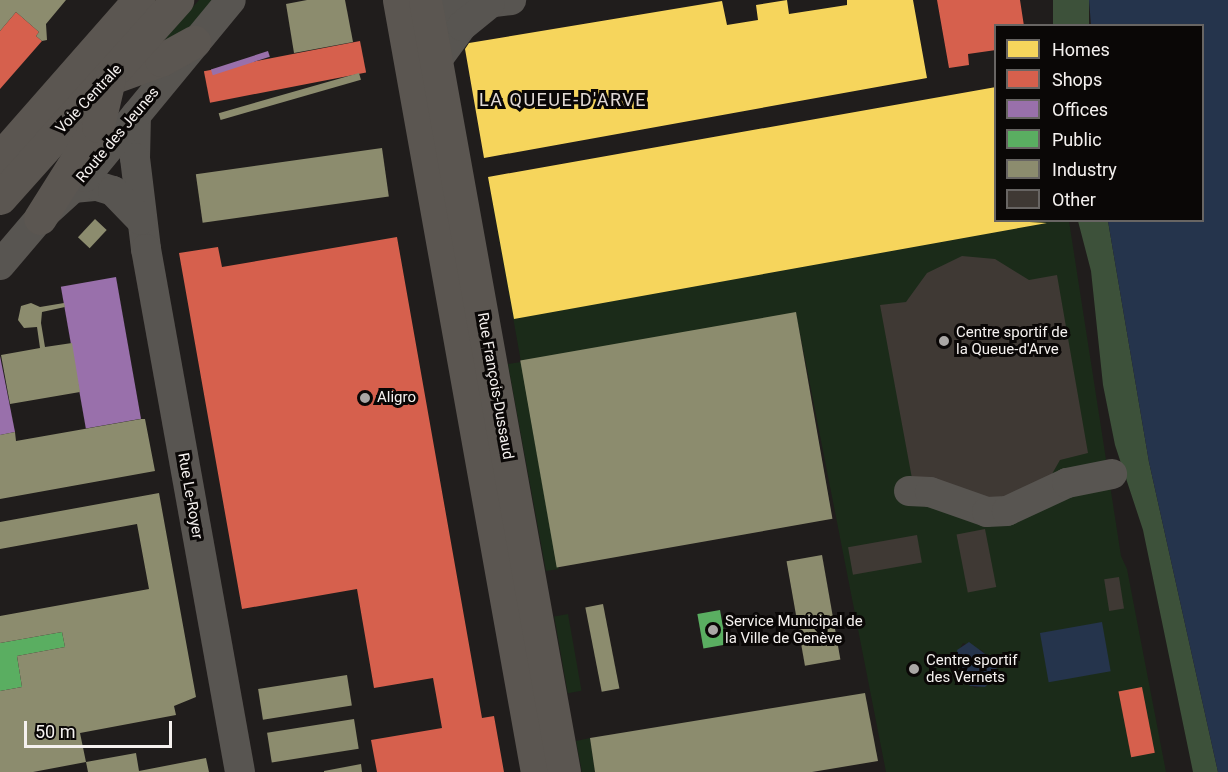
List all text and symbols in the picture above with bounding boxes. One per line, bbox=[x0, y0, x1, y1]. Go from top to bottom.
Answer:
legend bbox=[994, 24, 1204, 222]
text: Homes bbox=[1052, 39, 1110, 60]
street label: Voie Centrale bbox=[52, 60, 126, 138]
text: Shops bbox=[1052, 69, 1102, 90]
street label: Route des Jeunes bbox=[73, 84, 163, 186]
district label: LA QUEUE-D'ARVE bbox=[479, 89, 647, 111]
text: Offices bbox=[1052, 99, 1108, 120]
text: Public bbox=[1052, 129, 1102, 150]
text: Industry bbox=[1052, 159, 1117, 180]
text: Other bbox=[1052, 189, 1096, 210]
street label: Rue François-Dussaud bbox=[473, 311, 517, 461]
place label: Centre sportif de la Queue-d'Arve bbox=[956, 323, 1068, 358]
marker: Centre sportif de la Queue-d'Arve bbox=[937, 334, 951, 348]
place label: Aligro bbox=[377, 389, 416, 407]
marker: Aligro bbox=[358, 391, 372, 405]
street label: Rue Le-Royer bbox=[174, 452, 206, 540]
place label: Service Municipal de la Ville de Genève bbox=[725, 612, 863, 647]
marker: Service Municipal de la Ville de Genève bbox=[706, 623, 720, 637]
place label: Centre sportif des Vernets bbox=[926, 651, 1017, 686]
marker: Centre sportif des Vernets bbox=[907, 662, 921, 676]
scale bar bbox=[27, 709, 176, 747]
text: 50 m bbox=[35, 721, 75, 742]

